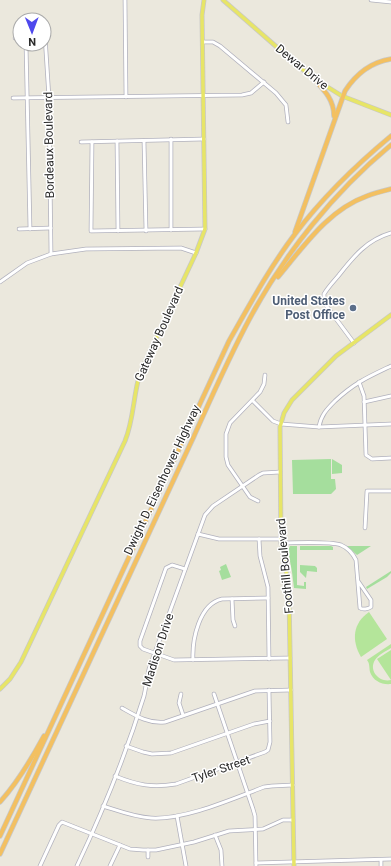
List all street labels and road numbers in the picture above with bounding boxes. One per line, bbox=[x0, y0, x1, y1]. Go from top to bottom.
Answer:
street label: Dewar Drive bbox=[273, 41, 331, 93]
street label: Bordeaux Boulevard bbox=[41, 92, 57, 198]
street label: Gateway Boulevard bbox=[132, 284, 186, 384]
street label: Dwight D. Eisenhower Highway bbox=[121, 402, 203, 557]
street label: Foothill Boulevard bbox=[274, 518, 296, 614]
street label: Madison Drive bbox=[140, 612, 176, 688]
street label: Tyler Street bbox=[190, 753, 252, 785]

